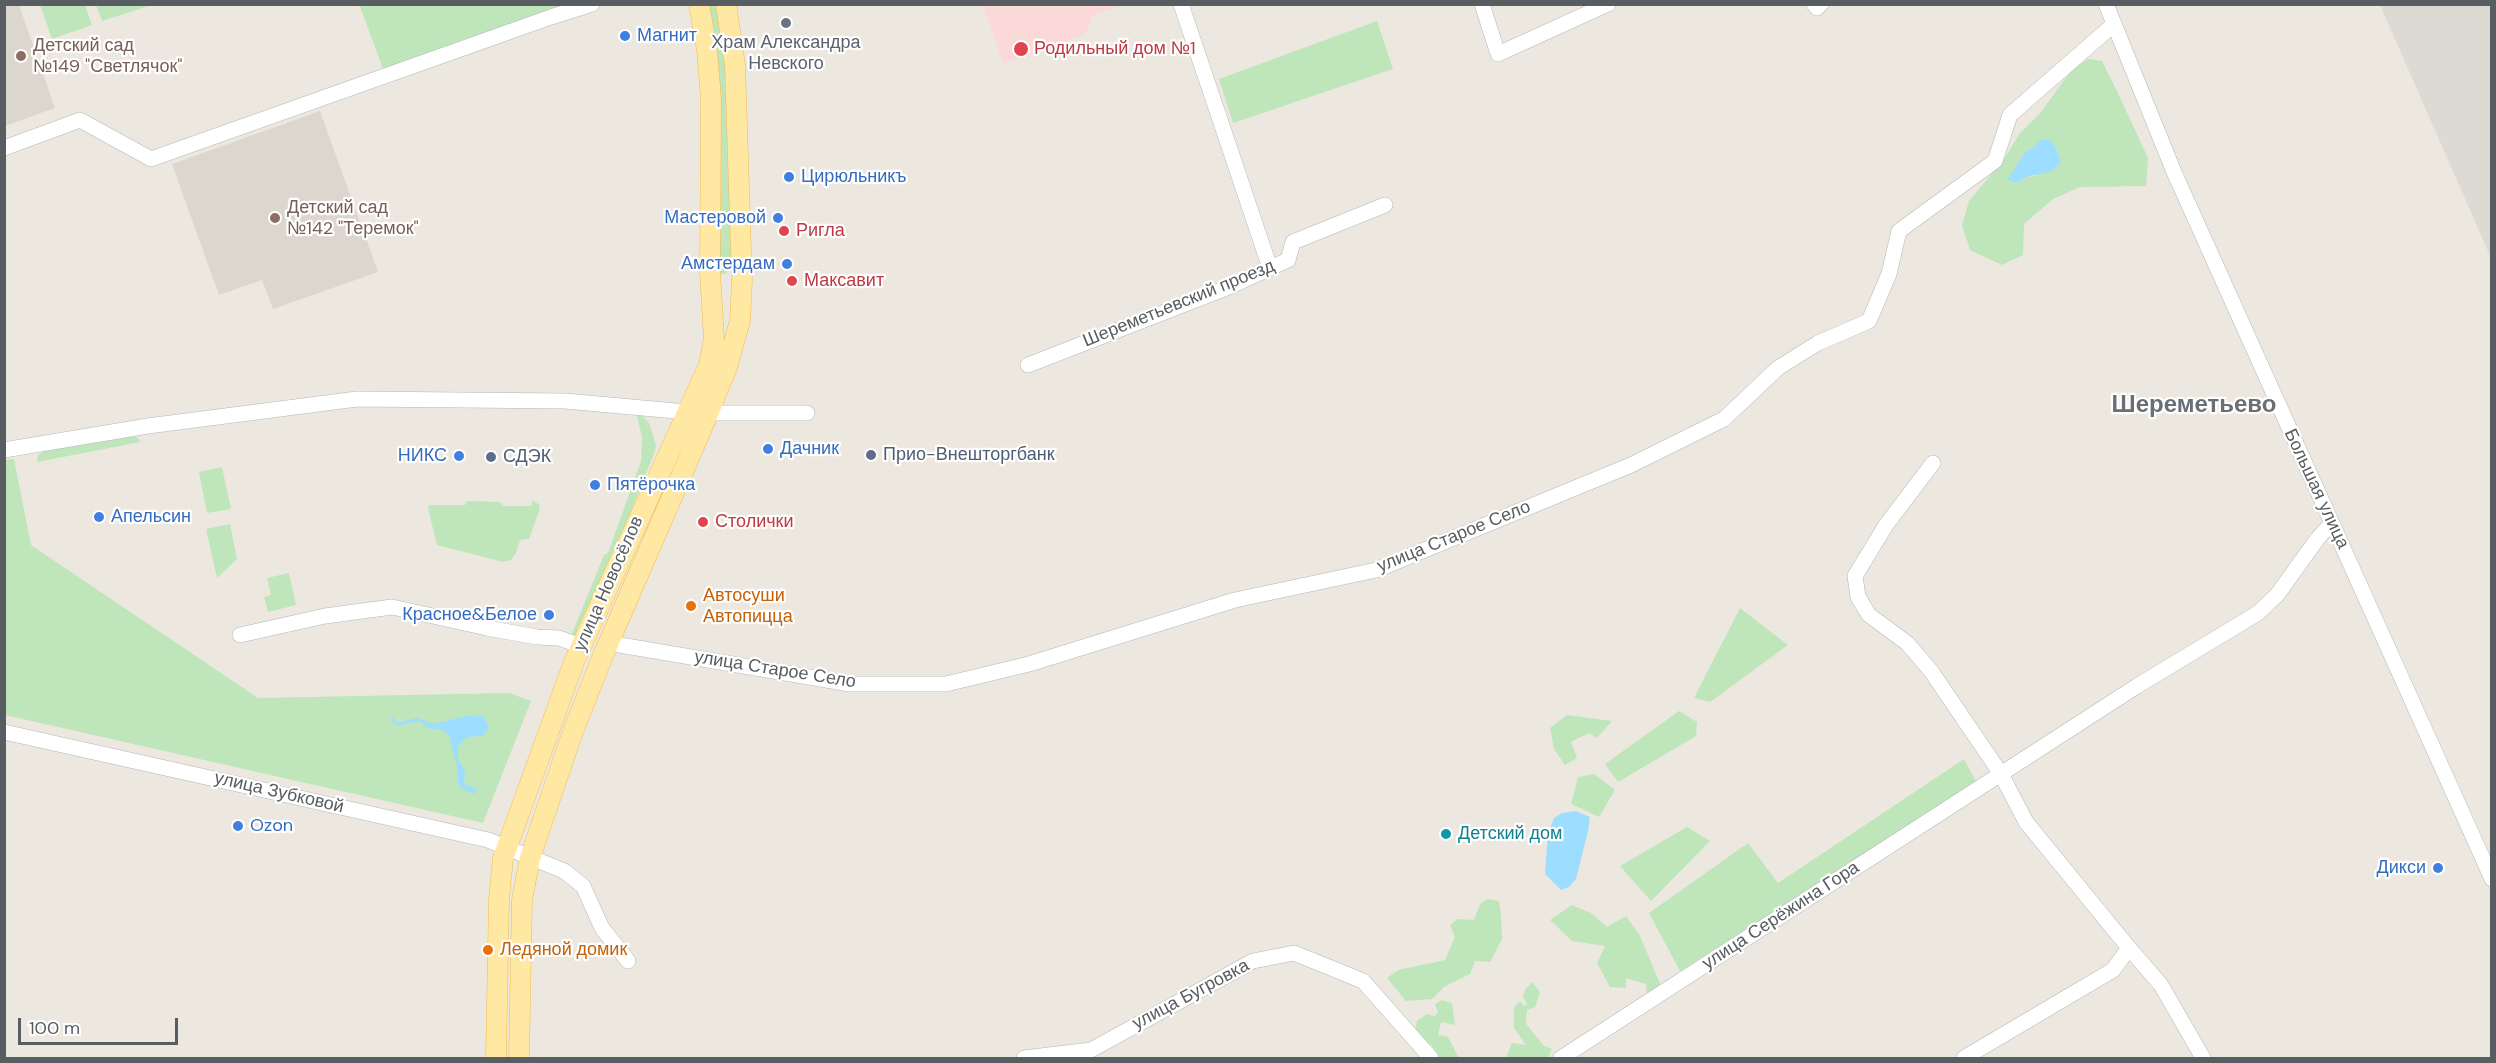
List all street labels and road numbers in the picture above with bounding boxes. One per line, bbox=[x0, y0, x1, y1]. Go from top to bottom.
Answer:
street label: Шереметьевский проезд bbox=[1080, 256, 1278, 352]
street label: Большая улица bbox=[2279, 426, 2353, 552]
street label: улица Старое Село bbox=[1374, 496, 1534, 578]
street label: улица Новосёлов bbox=[569, 513, 649, 655]
street label: улица Старое Село bbox=[693, 647, 857, 693]
street label: улица Зубковой bbox=[212, 768, 346, 818]
street label: улица Серёжина Гора bbox=[1699, 857, 1863, 975]
street label: улица Бугровка bbox=[1129, 955, 1253, 1035]

